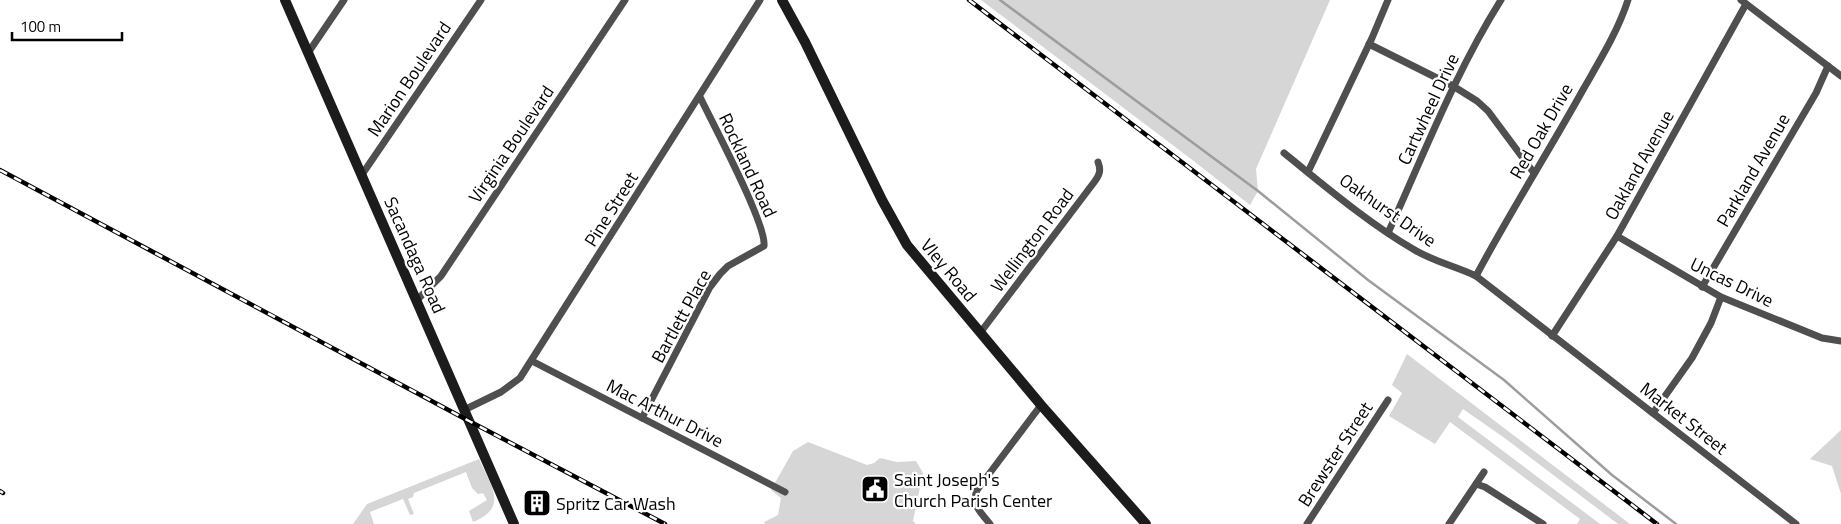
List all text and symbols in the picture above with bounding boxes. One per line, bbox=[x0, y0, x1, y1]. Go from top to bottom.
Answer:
scale bar bbox=[12, 10, 122, 42]
text: 100 m bbox=[20, 15, 61, 38]
street label: Marion Boulevard bbox=[360, 16, 458, 142]
street label: Cartwheel Drive bbox=[1390, 49, 1466, 169]
street label: Red Oak Drive bbox=[1503, 78, 1579, 184]
street label: Virginia Boulevard bbox=[462, 80, 560, 208]
street label: Oakland Avenue bbox=[1598, 105, 1680, 225]
street label: Rockland Road bbox=[712, 108, 784, 222]
street label: Parkland Avenue bbox=[1710, 108, 1796, 232]
street label: Pine Street bbox=[577, 166, 645, 252]
street label: Oakhurst Drive bbox=[1334, 167, 1442, 253]
street label: Wellington Road bbox=[984, 182, 1080, 298]
street label: Sacandaga Road bbox=[377, 192, 453, 318]
street label: Vley Road bbox=[914, 233, 984, 307]
street label: Uncas Drive bbox=[1686, 250, 1778, 314]
street label: Bartlett Place bbox=[644, 264, 718, 368]
street label: Mac Arthur Drive bbox=[602, 372, 728, 454]
street label: Market Street bbox=[1635, 375, 1734, 461]
street label: Brewster Street bbox=[1291, 396, 1379, 512]
place label: Saint Joseph's Church Parish Center bbox=[894, 466, 1052, 514]
public building icon: Saint Joseph's Church Parish Center bbox=[860, 474, 890, 504]
building icon: Spritz Car Wash bbox=[522, 488, 552, 518]
place label: Spritz Car Wash bbox=[556, 490, 676, 517]

